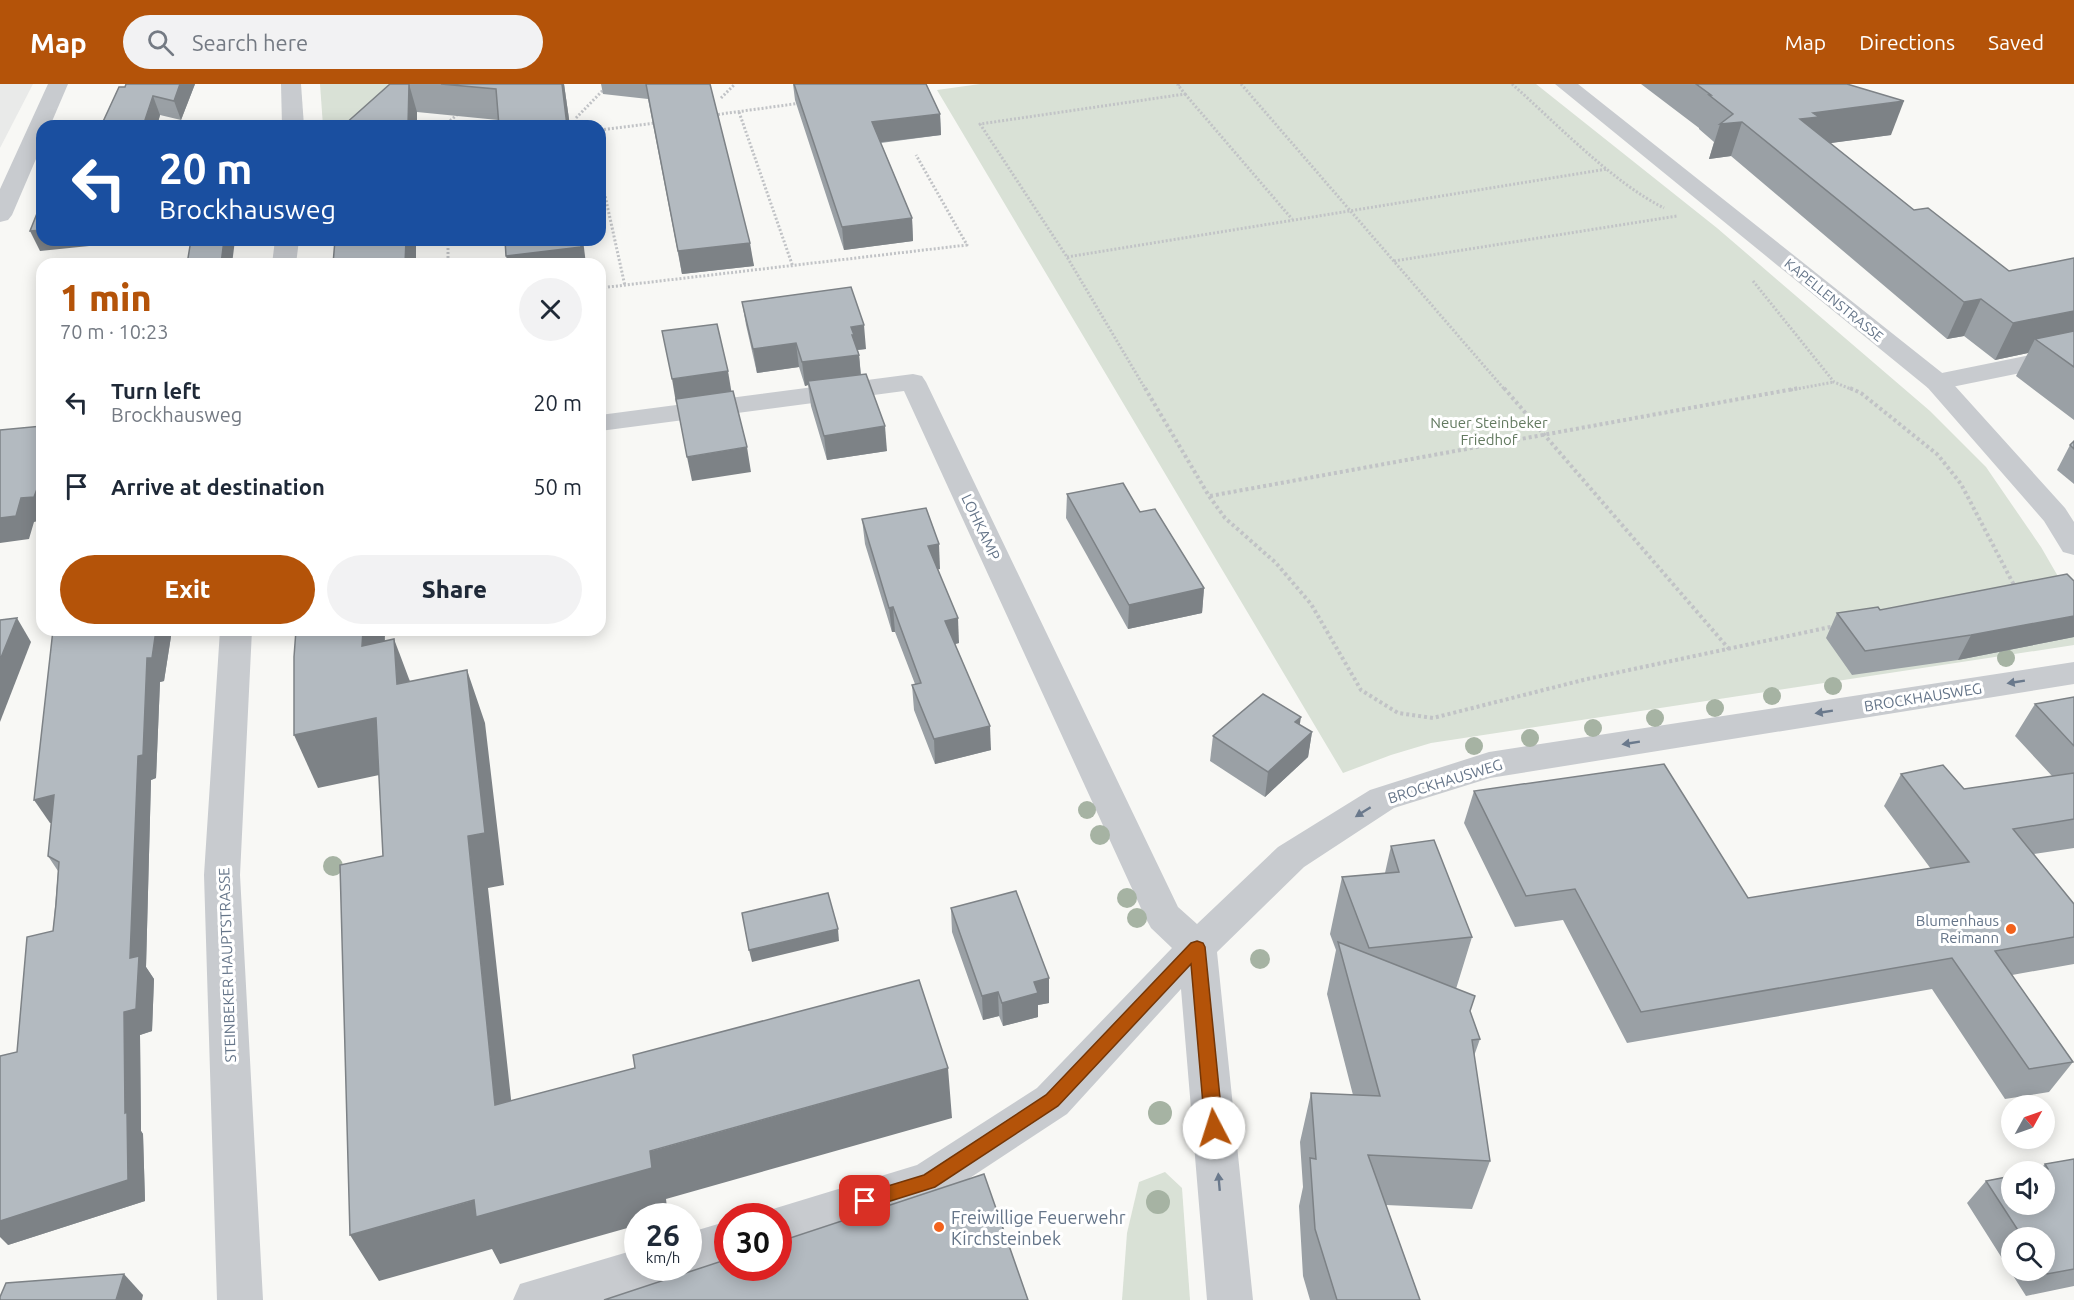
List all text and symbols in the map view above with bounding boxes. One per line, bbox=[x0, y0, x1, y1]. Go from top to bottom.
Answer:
search box bbox=[123, 15, 543, 69]
icon: search bbox=[144, 26, 177, 59]
text: Map bbox=[30, 27, 87, 58]
text: Search here bbox=[192, 30, 308, 55]
text: Map bbox=[1785, 30, 1826, 54]
text: Directions bbox=[1859, 30, 1955, 54]
text: Saved bbox=[1988, 30, 2044, 54]
icon: left bbox=[60, 144, 138, 222]
text: 20 m bbox=[159, 145, 253, 192]
text: Brockhausweg bbox=[159, 194, 336, 224]
street label: KAPELLENSTRASSE bbox=[1781, 255, 1887, 345]
text: 1 min bbox=[60, 277, 152, 318]
button: close bbox=[519, 278, 582, 341]
text: 70 m · 10:23 bbox=[60, 320, 169, 343]
text: Turn left bbox=[111, 378, 201, 403]
icon: left bbox=[60, 386, 93, 419]
text: 20 m bbox=[533, 390, 582, 415]
text: Brockhausweg bbox=[111, 403, 242, 426]
park label: Neuer Steinbeker Friedhof bbox=[1430, 414, 1548, 448]
icon: arrive bbox=[60, 470, 93, 503]
text: Arrive at destination bbox=[111, 474, 325, 499]
text: 50 m bbox=[533, 474, 582, 499]
street label: LOHKAMP bbox=[958, 491, 1004, 563]
button: Exit bbox=[60, 555, 315, 624]
button: Share bbox=[327, 555, 582, 624]
one-way arrow bbox=[2007, 678, 2026, 687]
street label: BROCKHAUSWEG bbox=[1863, 679, 1983, 715]
one-way arrow bbox=[1814, 708, 1833, 717]
one-way arrow bbox=[1621, 738, 1640, 747]
street label: BROCKHAUSWEG bbox=[1386, 755, 1504, 807]
one-way arrow bbox=[1354, 806, 1371, 817]
street label: STEINBEKER HAUPTSTRASSE bbox=[215, 867, 239, 1063]
place label: Blumenhaus Reimann bbox=[1916, 912, 1999, 946]
marker: Blumenhaus Reimann bbox=[2004, 922, 2018, 936]
north arrow bbox=[2001, 1095, 2055, 1149]
map controls bbox=[2001, 1095, 2055, 1281]
position arrow bbox=[1182, 1096, 1246, 1160]
button: sound bbox=[2001, 1161, 2055, 1215]
one-way arrow bbox=[1214, 1172, 1224, 1191]
pin bbox=[839, 1175, 890, 1226]
icon: arrive bbox=[848, 1184, 881, 1217]
speed limit sign: 30 bbox=[714, 1203, 792, 1281]
place label: Freiwillige Feuerwehr Kirchsteinbek bbox=[951, 1207, 1126, 1248]
text: 26 bbox=[646, 1218, 680, 1252]
marker: Freiwillige Feuerwehr Kirchsteinbek bbox=[932, 1220, 946, 1234]
button: search bbox=[2001, 1227, 2055, 1281]
text: km/h bbox=[646, 1249, 680, 1266]

